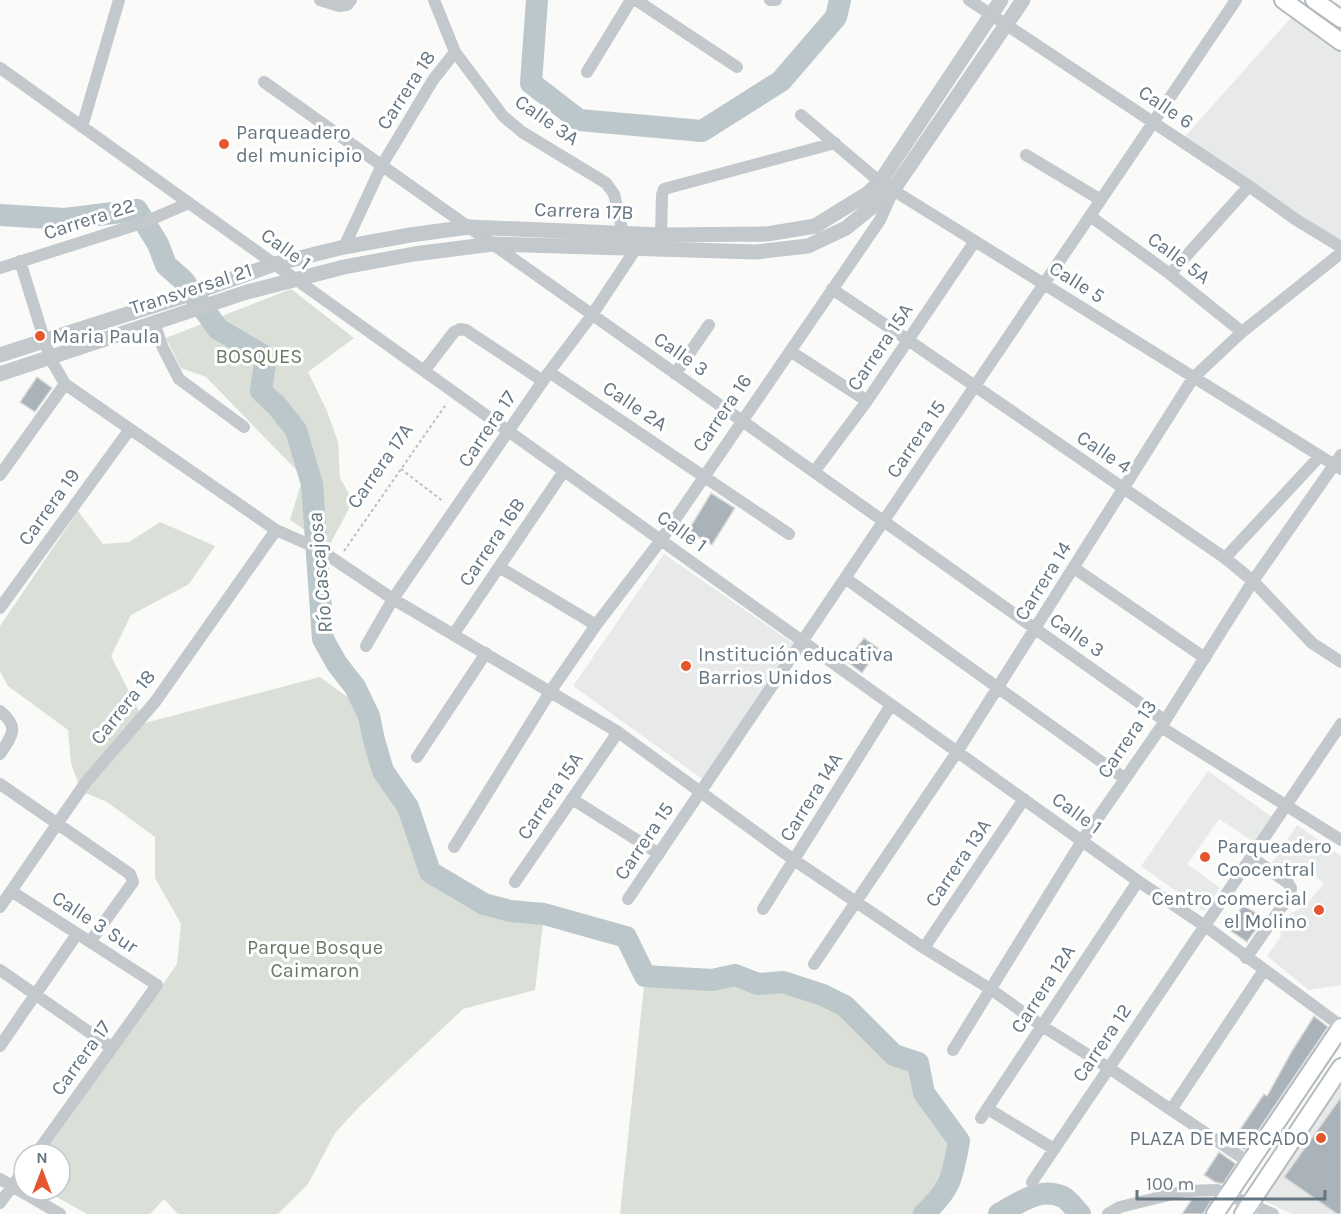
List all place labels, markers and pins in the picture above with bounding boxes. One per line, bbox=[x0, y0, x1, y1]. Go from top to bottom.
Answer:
place label: Parqueadero del municipio bbox=[236, 121, 362, 167]
marker: Parqueadero del municipio bbox=[217, 137, 231, 151]
place label: Maria Paula bbox=[52, 325, 160, 348]
marker: Maria Paula bbox=[33, 329, 47, 343]
place label: Institución educativa Barrios Unidos bbox=[698, 643, 893, 689]
marker: Institución educativa Barrios Unidos bbox=[679, 659, 693, 673]
place label: Parqueadero Coocentral bbox=[1217, 835, 1332, 881]
marker: Parqueadero Coocentral bbox=[1198, 850, 1212, 864]
place label: Centro comercial el Molino bbox=[1152, 887, 1307, 933]
marker: Centro comercial el Molino bbox=[1312, 903, 1326, 917]
place label: PLAZA DE MERCADO bbox=[1130, 1127, 1309, 1150]
marker: PLAZA DE MERCADO bbox=[1314, 1131, 1328, 1145]

